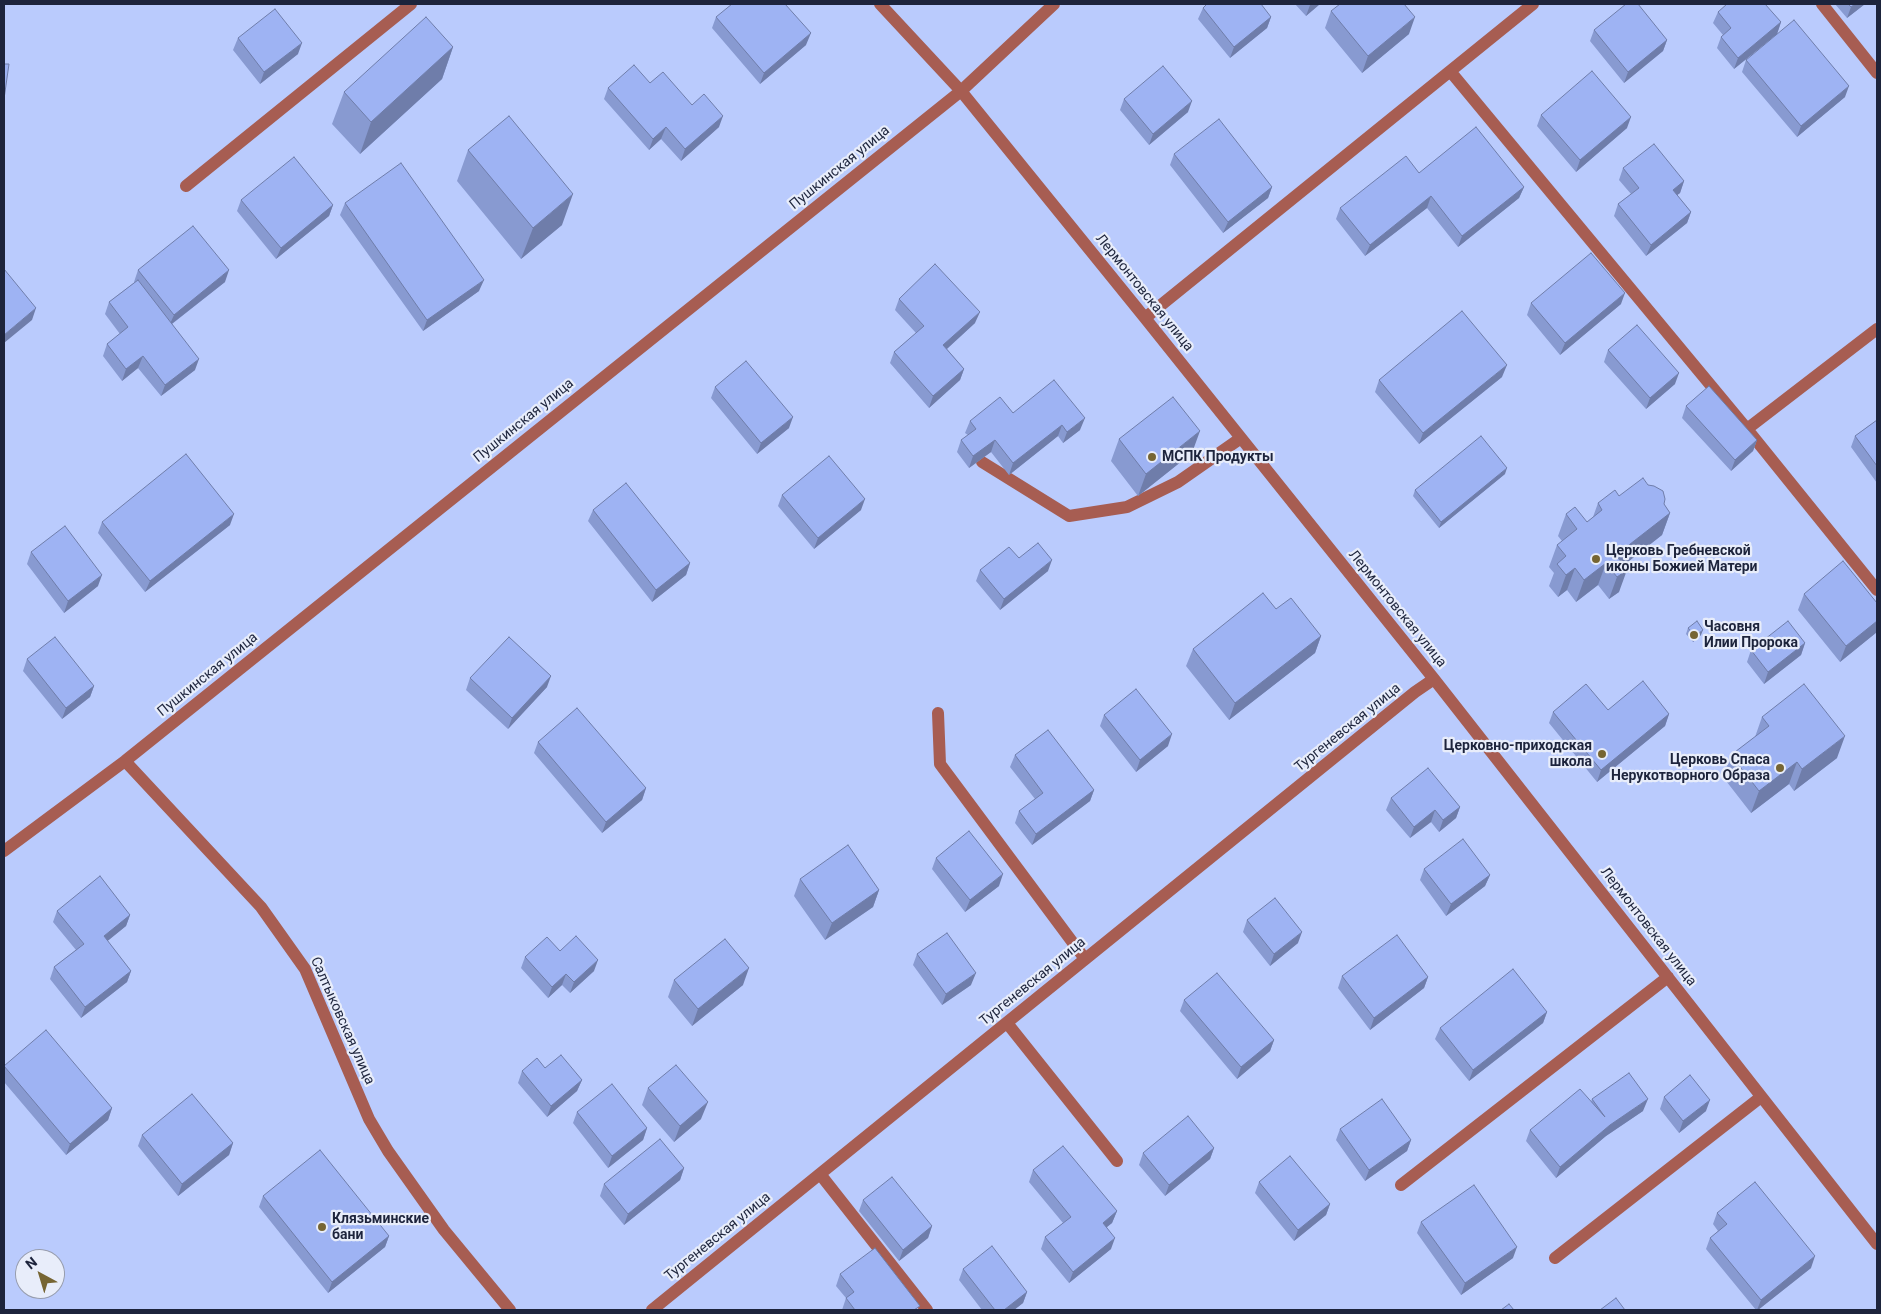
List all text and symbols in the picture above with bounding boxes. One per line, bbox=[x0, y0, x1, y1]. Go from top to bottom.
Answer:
street label: Пушкинская улица bbox=[787, 123, 893, 213]
street label: Лермонтовская улица bbox=[1091, 231, 1197, 355]
street label: Пушкинская улица bbox=[471, 376, 577, 466]
place label: МСПК Продукты bbox=[1162, 449, 1274, 465]
marker: МСПК Продукты bbox=[1146, 451, 1158, 463]
place label: Церковь Гребневской иконы Божией Матери bbox=[1606, 543, 1758, 576]
street label: Лермонтовская улица bbox=[1344, 547, 1450, 671]
marker: Церковь Гребневской иконы Божией Матери bbox=[1590, 553, 1602, 565]
place label: Часовня Илии Пророка bbox=[1704, 619, 1798, 652]
marker: Часовня Илии Пророка bbox=[1688, 629, 1700, 641]
street label: Пушкинская улица bbox=[155, 630, 261, 720]
street label: Тургеневская улица bbox=[1292, 680, 1404, 776]
place label: Церковно-приходская школа bbox=[1444, 738, 1592, 770]
marker: Церковно-приходская школа bbox=[1596, 748, 1608, 760]
place label: Церковь Спаса Нерукотворного Образа bbox=[1611, 752, 1770, 784]
marker: Церковь Спаса Нерукотворного Образа bbox=[1774, 762, 1786, 774]
street label: Лермонтовская улица bbox=[1596, 864, 1700, 990]
street label: Тургеневская улица bbox=[977, 934, 1089, 1030]
street label: Салтыковская улица bbox=[306, 955, 378, 1087]
street label: Тургеневская улица bbox=[662, 1189, 774, 1285]
place label: Клязьминские бани bbox=[332, 1211, 429, 1244]
marker: Клязьминские бани bbox=[316, 1221, 328, 1233]
north arrow bbox=[15, 1249, 65, 1299]
text: N bbox=[22, 1254, 40, 1272]

